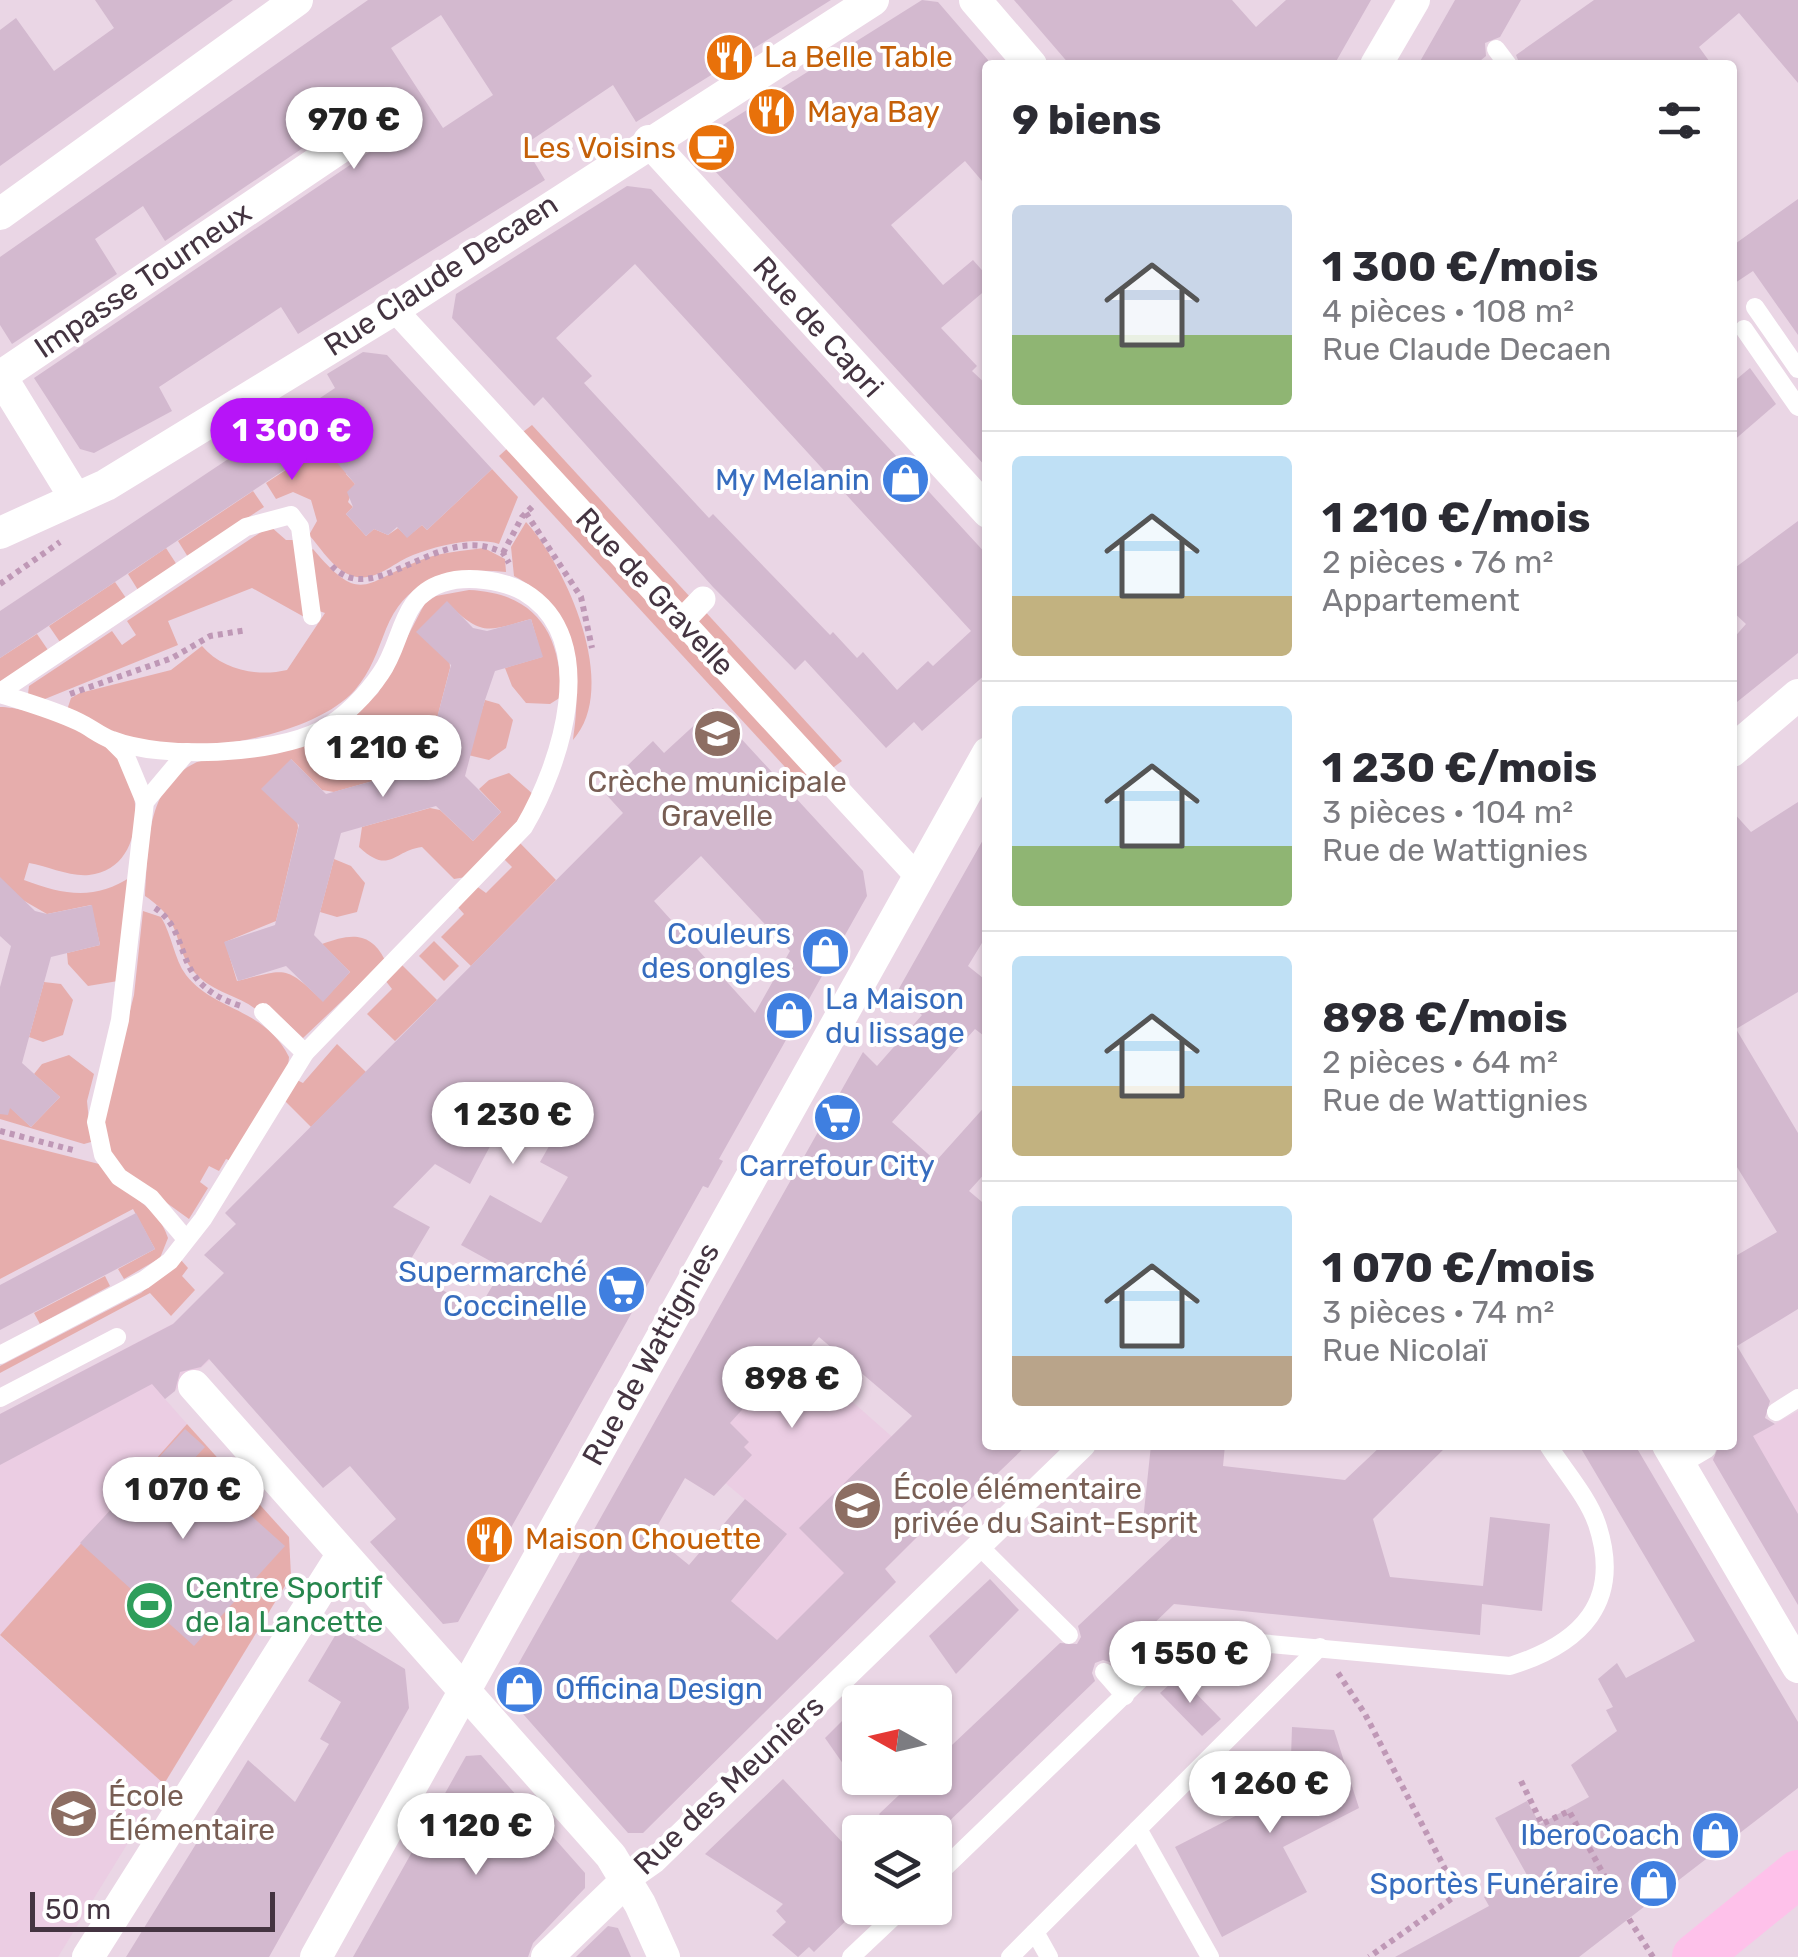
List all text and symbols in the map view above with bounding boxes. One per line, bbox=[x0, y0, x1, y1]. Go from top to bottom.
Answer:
restaurant icon: La Belle Table bbox=[703, 31, 755, 83]
place label: La Belle Table bbox=[764, 39, 953, 75]
restaurant icon: Maya Bay bbox=[746, 86, 798, 138]
pin: 970 € bbox=[284, 87, 424, 172]
icon: filters bbox=[1652, 93, 1707, 148]
place label: Maya Bay bbox=[807, 94, 940, 130]
text: 9 biens bbox=[1012, 95, 1162, 145]
text: 970 € bbox=[308, 100, 400, 138]
cafe icon: Les Voisins bbox=[685, 122, 737, 174]
place label: Les Voisins bbox=[522, 130, 676, 166]
street label: Rue Claude Decaen bbox=[317, 186, 565, 364]
street label: Impasse Tourneux bbox=[28, 194, 258, 366]
text: 1 300 €/mois bbox=[1322, 242, 1599, 292]
icon: home bbox=[1092, 245, 1212, 365]
street label: Rue de Capri bbox=[745, 249, 891, 405]
text: 4 pièces · 108 m² bbox=[1322, 292, 1574, 330]
text: Rue Claude Decaen bbox=[1322, 330, 1611, 368]
pin: 1 300 € bbox=[200, 398, 384, 483]
text: 1 300 € bbox=[232, 411, 352, 449]
shop icon: My Melanin bbox=[879, 454, 931, 506]
place label: My Melanin bbox=[715, 462, 870, 498]
text: 1 210 €/mois bbox=[1322, 493, 1591, 543]
icon: home bbox=[1092, 496, 1212, 616]
street label: Rue de Gravelle bbox=[568, 501, 742, 683]
text: 2 pièces · 76 m² bbox=[1322, 543, 1553, 581]
text: Appartement bbox=[1322, 581, 1520, 619]
school or university icon: Crèche municipale Gravelle bbox=[691, 707, 743, 759]
pin: 1 210 € bbox=[291, 715, 475, 800]
text: 1 210 € bbox=[326, 728, 440, 766]
text: 1 230 €/mois bbox=[1322, 743, 1597, 793]
icon: home bbox=[1092, 746, 1212, 866]
place label: Crèche municipale Gravelle bbox=[587, 764, 847, 834]
text: 3 pièces · 104 m² bbox=[1322, 793, 1573, 831]
text: Rue de Wattignies bbox=[1322, 831, 1588, 869]
place label: Couleurs des ongles bbox=[641, 916, 791, 986]
shop icon: Couleurs des ongles bbox=[800, 925, 852, 977]
place label: La Maison du lissage bbox=[825, 981, 965, 1051]
shop icon: La Maison du lissage bbox=[764, 990, 816, 1042]
text: 898 €/mois bbox=[1322, 993, 1568, 1043]
icon: home bbox=[1092, 996, 1212, 1116]
text: 2 pièces · 64 m² bbox=[1322, 1043, 1558, 1081]
text: Rue de Wattignies bbox=[1322, 1081, 1588, 1119]
pin: 1 230 € bbox=[421, 1082, 605, 1167]
supermarket icon: Carrefour City bbox=[811, 1091, 863, 1143]
text: 1 230 € bbox=[454, 1095, 572, 1133]
place label: Carrefour City bbox=[739, 1148, 935, 1184]
street label: Rue de Wattignies bbox=[575, 1236, 727, 1472]
text: 1 070 €/mois bbox=[1322, 1243, 1595, 1293]
icon: home bbox=[1092, 1246, 1212, 1366]
place label: Supermarché Coccinelle bbox=[398, 1254, 587, 1324]
supermarket icon: Supermarché Coccinelle bbox=[596, 1263, 648, 1315]
text: 3 pièces · 74 m² bbox=[1322, 1293, 1554, 1331]
text: Rue Nicolaï bbox=[1322, 1331, 1487, 1369]
pin: 898 € bbox=[722, 1346, 862, 1431]
text: 898 € bbox=[744, 1359, 840, 1397]
pin: 1 070 € bbox=[91, 1457, 275, 1542]
text: 1 070 € bbox=[125, 1470, 241, 1508]
place label: École élémentaire privée du Saint-Esprit bbox=[893, 1471, 1198, 1541]
school or university icon: École élémentaire privée du Saint-Esprit bbox=[832, 1480, 884, 1532]
restaurant icon: Maison Chouette bbox=[464, 1513, 516, 1565]
place label: Maison Chouette bbox=[525, 1521, 761, 1557]
place label: Centre Sportif de la Lancette bbox=[185, 1570, 383, 1640]
sports icon: Centre Sportif de la Lancette bbox=[124, 1579, 176, 1631]
pin: 1 550 € bbox=[1098, 1621, 1282, 1706]
text: 1 550 € bbox=[1131, 1634, 1249, 1672]
shop icon: Officina Design bbox=[494, 1663, 546, 1715]
place label: Officina Design bbox=[555, 1671, 763, 1707]
north arrow bbox=[842, 1685, 952, 1795]
map controls bbox=[842, 1685, 952, 1925]
street label: Rue des Meuniers bbox=[626, 1688, 832, 1882]
pin: 1 260 € bbox=[1178, 1751, 1362, 1836]
text: 1 260 € bbox=[1211, 1764, 1329, 1802]
place label: École Élémentaire bbox=[108, 1778, 275, 1848]
school or university icon: École Élémentaire bbox=[47, 1787, 99, 1839]
pin: 1 120 € bbox=[384, 1793, 568, 1878]
text: 1 120 € bbox=[419, 1806, 533, 1844]
shop icon: IberoCoach bbox=[1689, 1809, 1741, 1861]
button: layers bbox=[842, 1815, 952, 1925]
place label: IberoCoach bbox=[1520, 1817, 1680, 1853]
shop icon: Sportès Funéraire bbox=[1628, 1858, 1680, 1910]
place label: Sportès Funéraire bbox=[1370, 1866, 1619, 1902]
scale bar bbox=[30, 1887, 275, 1932]
text: 50 m bbox=[45, 1893, 111, 1926]

